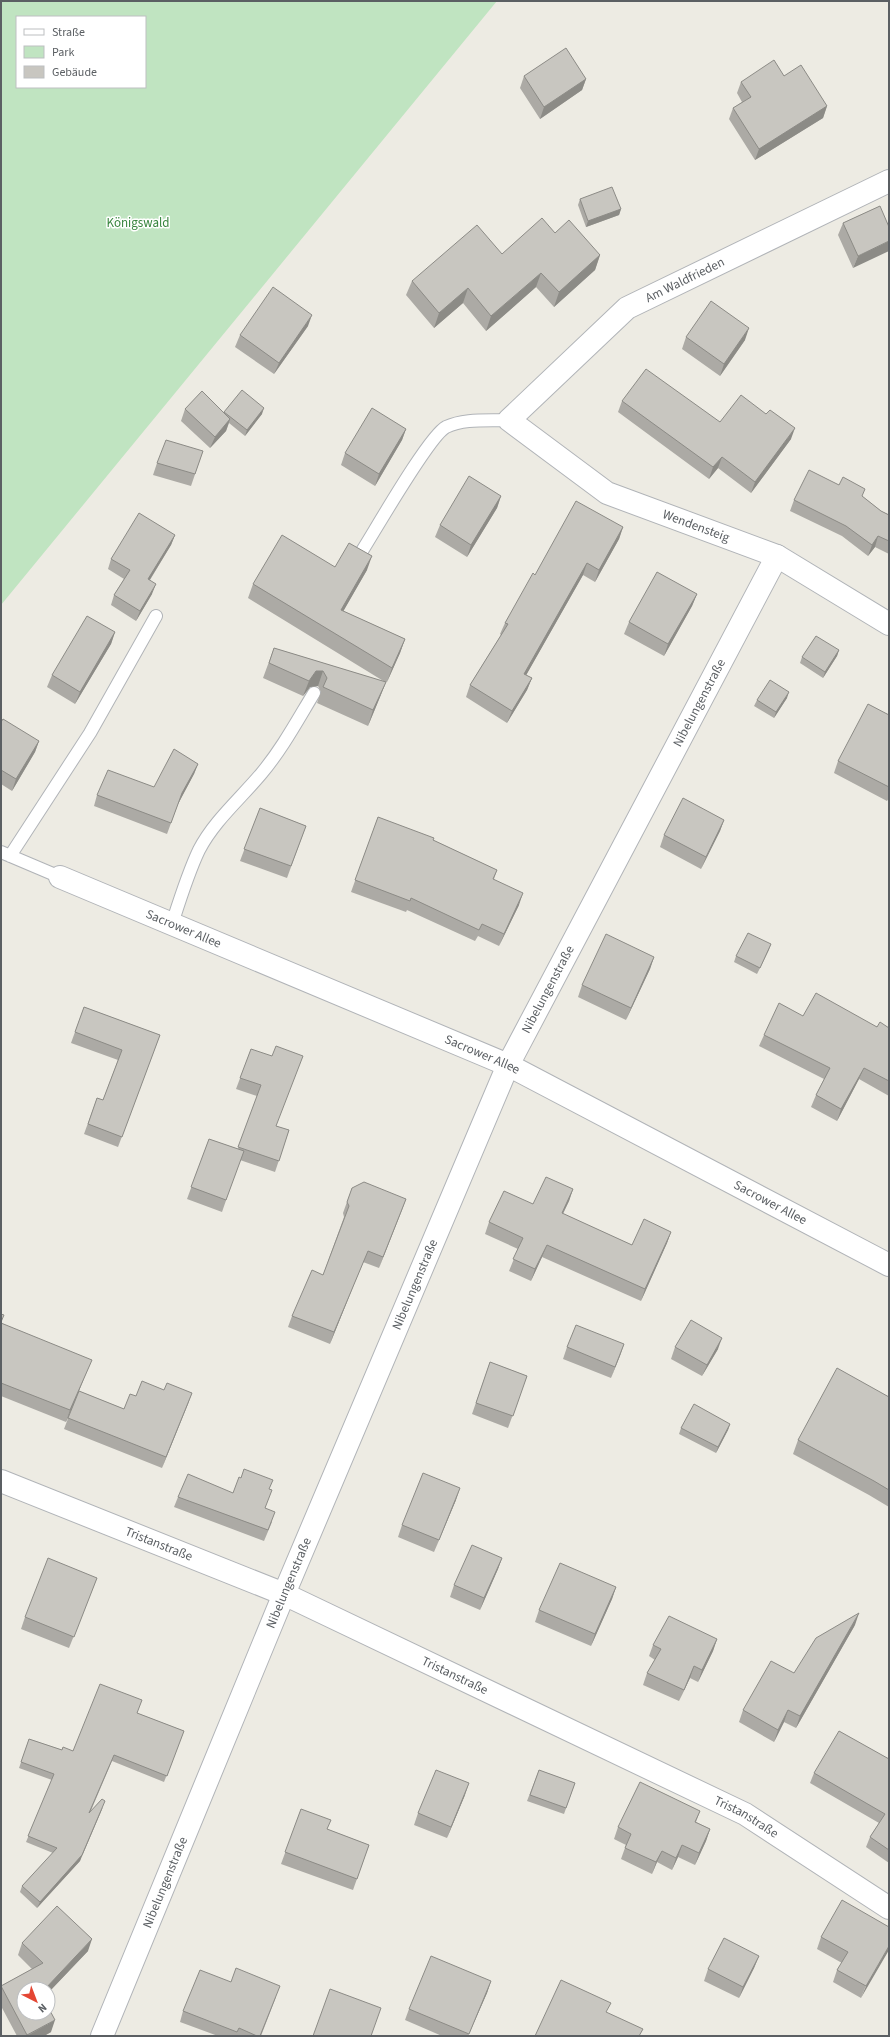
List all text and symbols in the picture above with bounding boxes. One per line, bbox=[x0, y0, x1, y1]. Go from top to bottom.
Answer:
legend bbox=[16, 16, 146, 88]
text: Straße bbox=[52, 24, 85, 41]
text: Park bbox=[52, 44, 74, 61]
text: Gebäude bbox=[52, 64, 97, 81]
park label: Königswald bbox=[106, 214, 170, 232]
street label: Am Waldfrieden bbox=[642, 253, 728, 307]
street label: Wendensteig bbox=[660, 505, 732, 547]
street label: Nibelungenstraße bbox=[669, 656, 730, 750]
street label: Sacrower Allee bbox=[143, 905, 224, 953]
street label: Nibelungenstraße bbox=[517, 942, 579, 1037]
street label: Sacrower Allee bbox=[442, 1030, 523, 1079]
street label: Sacrower Allee bbox=[730, 1176, 810, 1229]
street label: Nibelungenstraße bbox=[388, 1236, 442, 1333]
street label: Tristanstraße bbox=[122, 1522, 195, 1566]
street label: Nibelungenstraße bbox=[262, 1535, 316, 1631]
street label: Tristanstraße bbox=[419, 1652, 491, 1699]
street label: Tristanstraße bbox=[711, 1792, 782, 1842]
street label: Nibelungenstraße bbox=[138, 1834, 192, 1931]
north arrow bbox=[16, 1981, 56, 2021]
text: N bbox=[35, 2000, 50, 2016]

